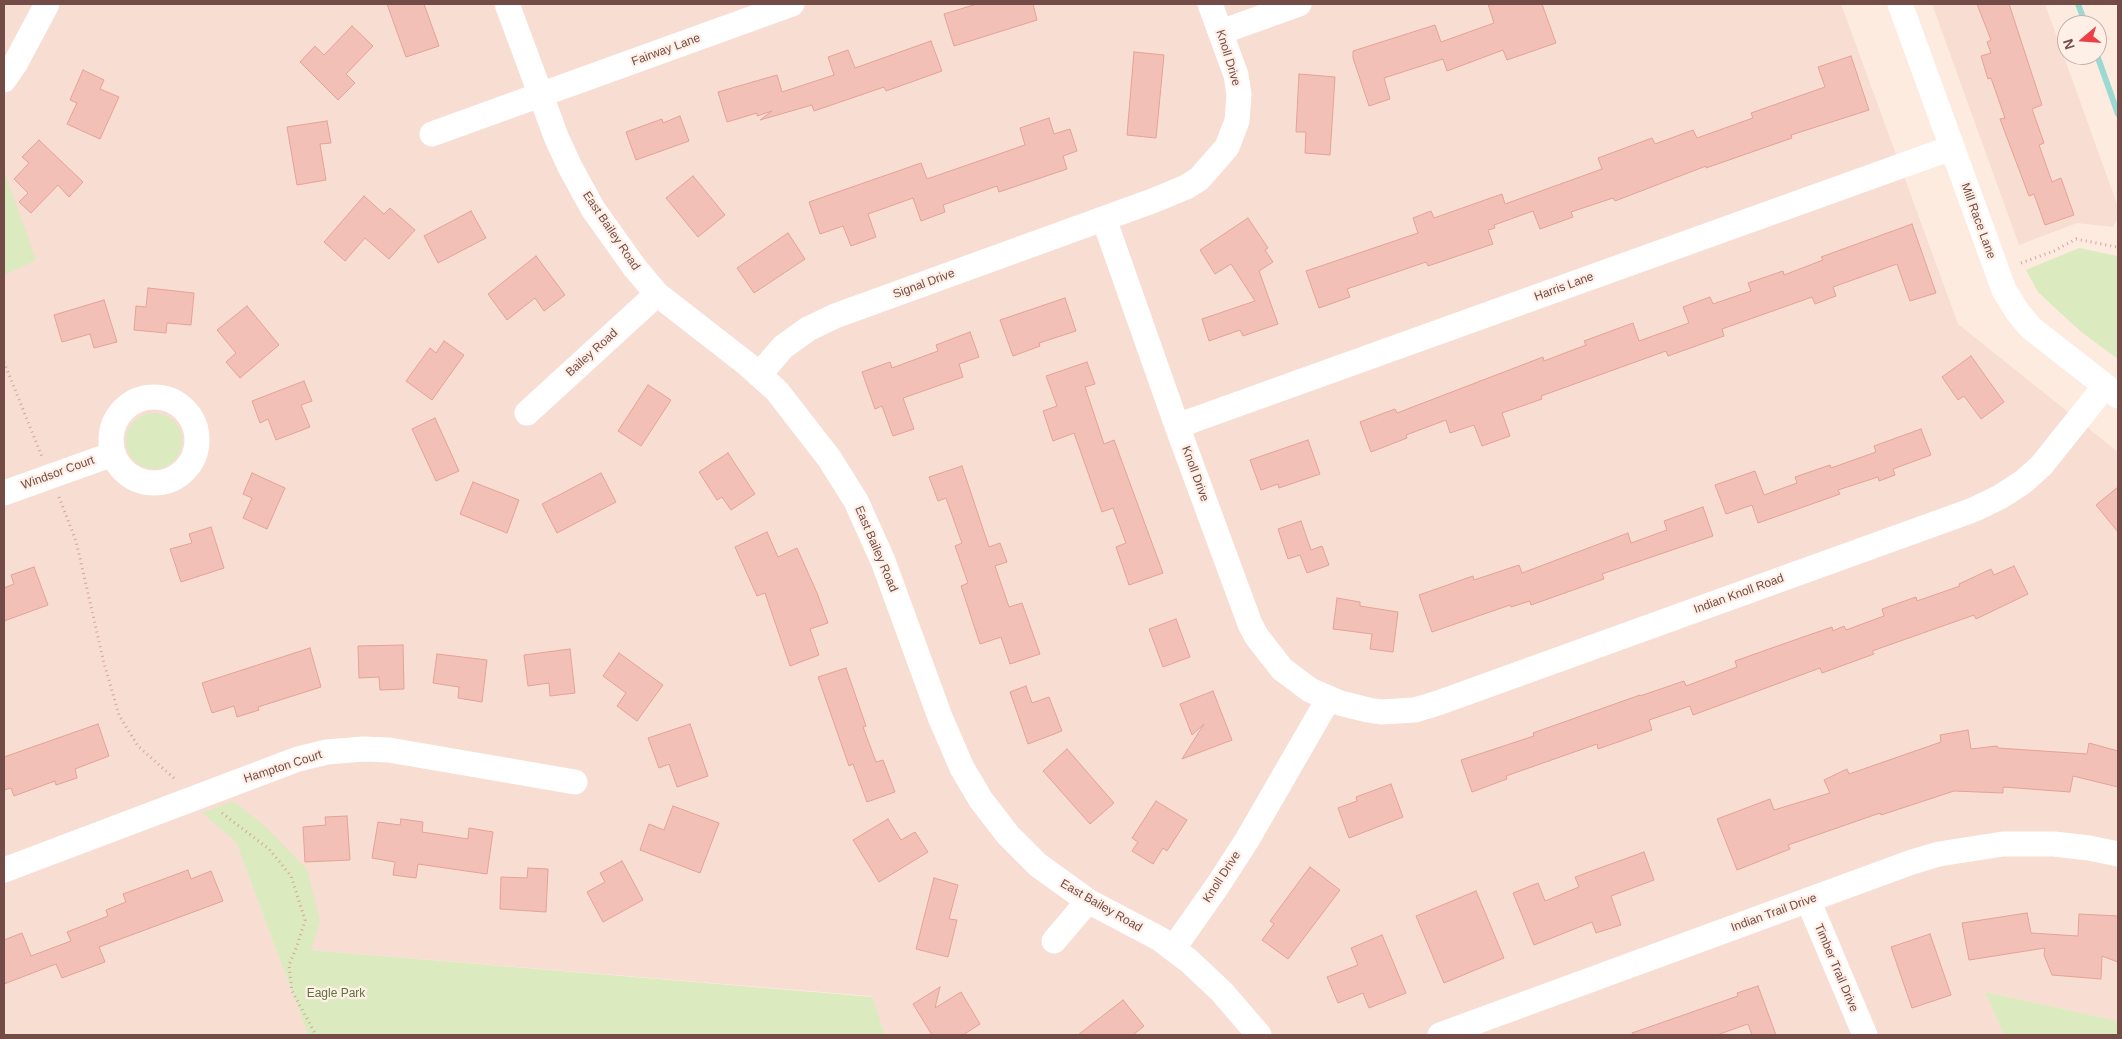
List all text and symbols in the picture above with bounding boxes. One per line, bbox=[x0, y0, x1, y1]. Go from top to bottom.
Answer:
north arrow bbox=[2057, 15, 2107, 65]
street label: Knoll Drive bbox=[1213, 28, 1243, 88]
street label: Fairway Lane bbox=[630, 31, 702, 69]
text: N bbox=[2060, 37, 2078, 52]
street label: Mill Race Lane bbox=[1958, 181, 1998, 261]
street label: East Bailey Road bbox=[579, 189, 643, 273]
street label: Signal Drive bbox=[891, 266, 957, 302]
street label: Harris Lane bbox=[1532, 270, 1596, 304]
street label: Bailey Road bbox=[563, 326, 621, 380]
street label: Knoll Drive bbox=[1178, 444, 1212, 504]
street label: Windsor Court bbox=[20, 453, 96, 493]
street label: East Bailey Road bbox=[851, 504, 901, 594]
street label: Indian Knoll Road bbox=[1692, 571, 1786, 617]
street label: Hampton Court bbox=[242, 748, 324, 786]
street label: Knoll Drive bbox=[1200, 849, 1244, 905]
street label: East Bailey Road bbox=[1058, 877, 1144, 935]
street label: Indian Trail Drive bbox=[1729, 891, 1819, 935]
street label: Timber Trail Drive bbox=[1811, 922, 1861, 1014]
park label: Eagle Park bbox=[307, 987, 365, 1001]

